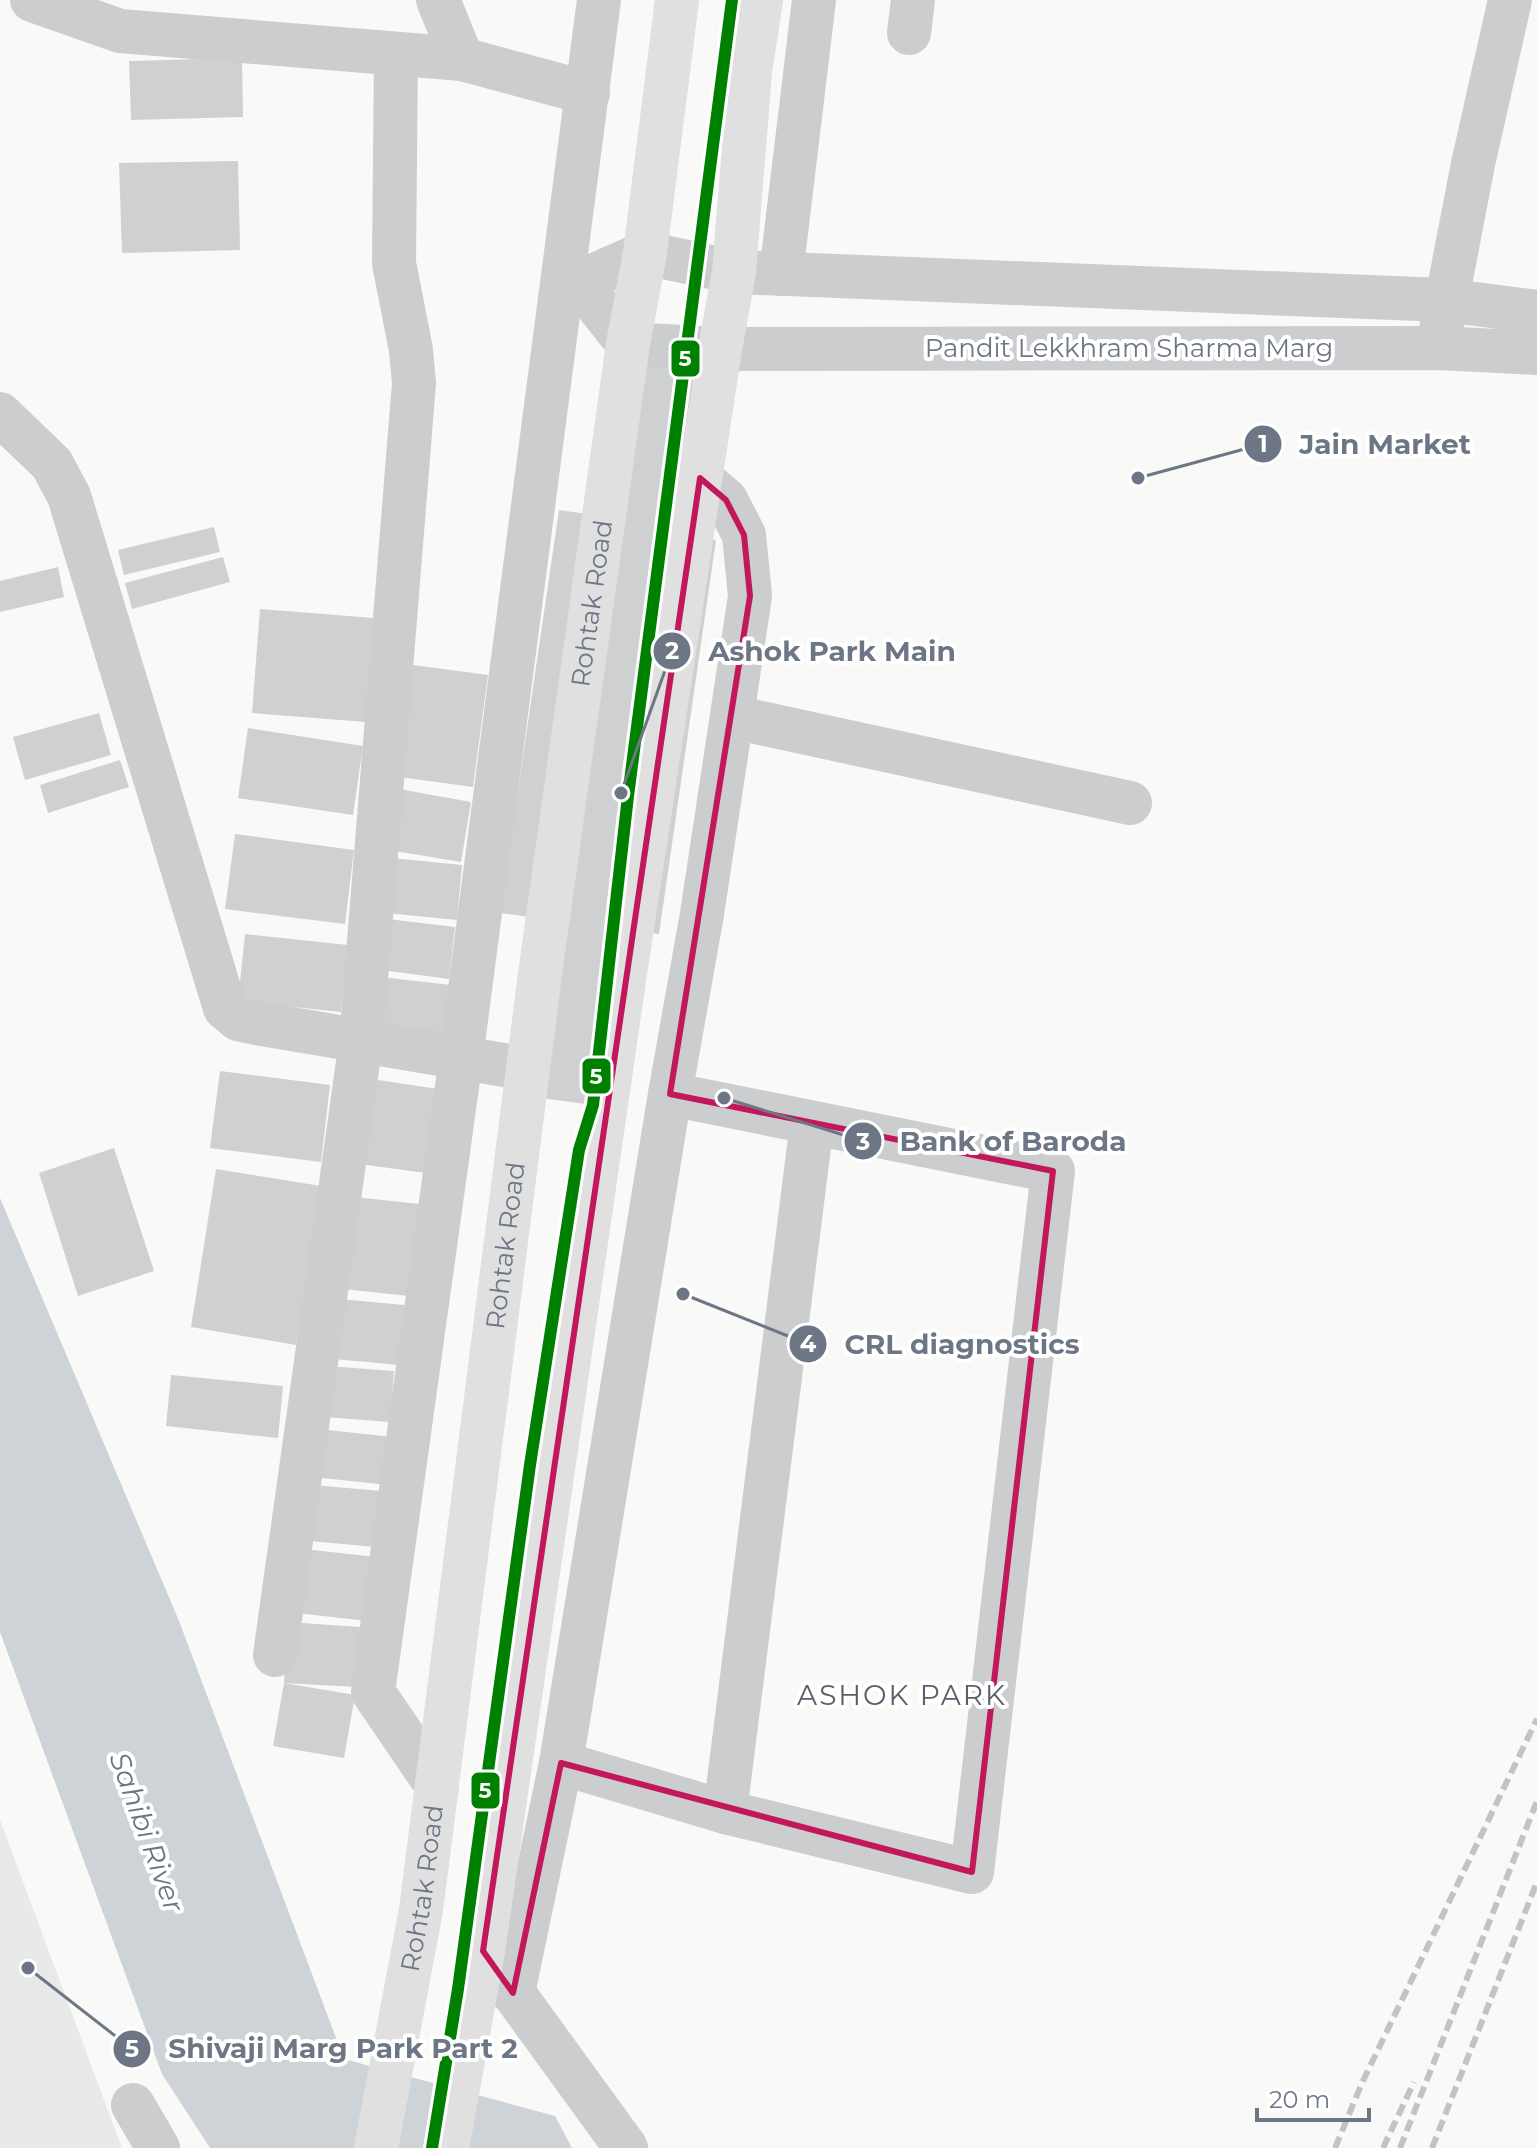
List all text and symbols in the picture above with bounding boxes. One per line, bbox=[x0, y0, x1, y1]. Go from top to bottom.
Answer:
street label: Pandit Lekkhram Sharma Marg bbox=[925, 332, 1333, 364]
line badge: 5 bbox=[670, 339, 701, 378]
text: 5 bbox=[678, 345, 692, 372]
callout: Jain Market bbox=[1243, 418, 1486, 470]
text: Jain Market bbox=[1298, 427, 1471, 461]
text: 1 bbox=[1258, 429, 1268, 458]
street label: Rohtak Road bbox=[564, 518, 619, 689]
callout: Ashok Park Main bbox=[652, 625, 972, 677]
text: Ashok Park Main bbox=[707, 634, 956, 668]
text: 2 bbox=[665, 636, 679, 665]
line badge: 5 bbox=[581, 1057, 612, 1095]
text: 5 bbox=[589, 1063, 603, 1090]
callout: Bank of Baroda bbox=[843, 1115, 1142, 1167]
text: Bank of Baroda bbox=[900, 1124, 1126, 1158]
text: 3 bbox=[855, 1127, 870, 1156]
street label: Rohtak Road bbox=[479, 1160, 532, 1331]
callout: CRL diagnostics bbox=[788, 1318, 1096, 1370]
text: CRL diagnostics bbox=[844, 1327, 1080, 1361]
text: 4 bbox=[800, 1329, 817, 1358]
district label: ASHOK PARK bbox=[797, 1678, 1007, 1712]
water label: Sahibi River bbox=[102, 1748, 192, 1917]
line badge: 5 bbox=[470, 1771, 501, 1810]
text: 5 bbox=[478, 1777, 492, 1804]
street label: Rohtak Road bbox=[394, 1803, 450, 1974]
callout: Shivaji Marg Park Part 2 bbox=[112, 2023, 534, 2075]
text: Shivaji Marg Park Part 2 bbox=[168, 2031, 518, 2065]
text: 5 bbox=[125, 2034, 139, 2063]
scale bar bbox=[1257, 2072, 1369, 2122]
text: 20 m bbox=[1269, 2085, 1330, 2114]

